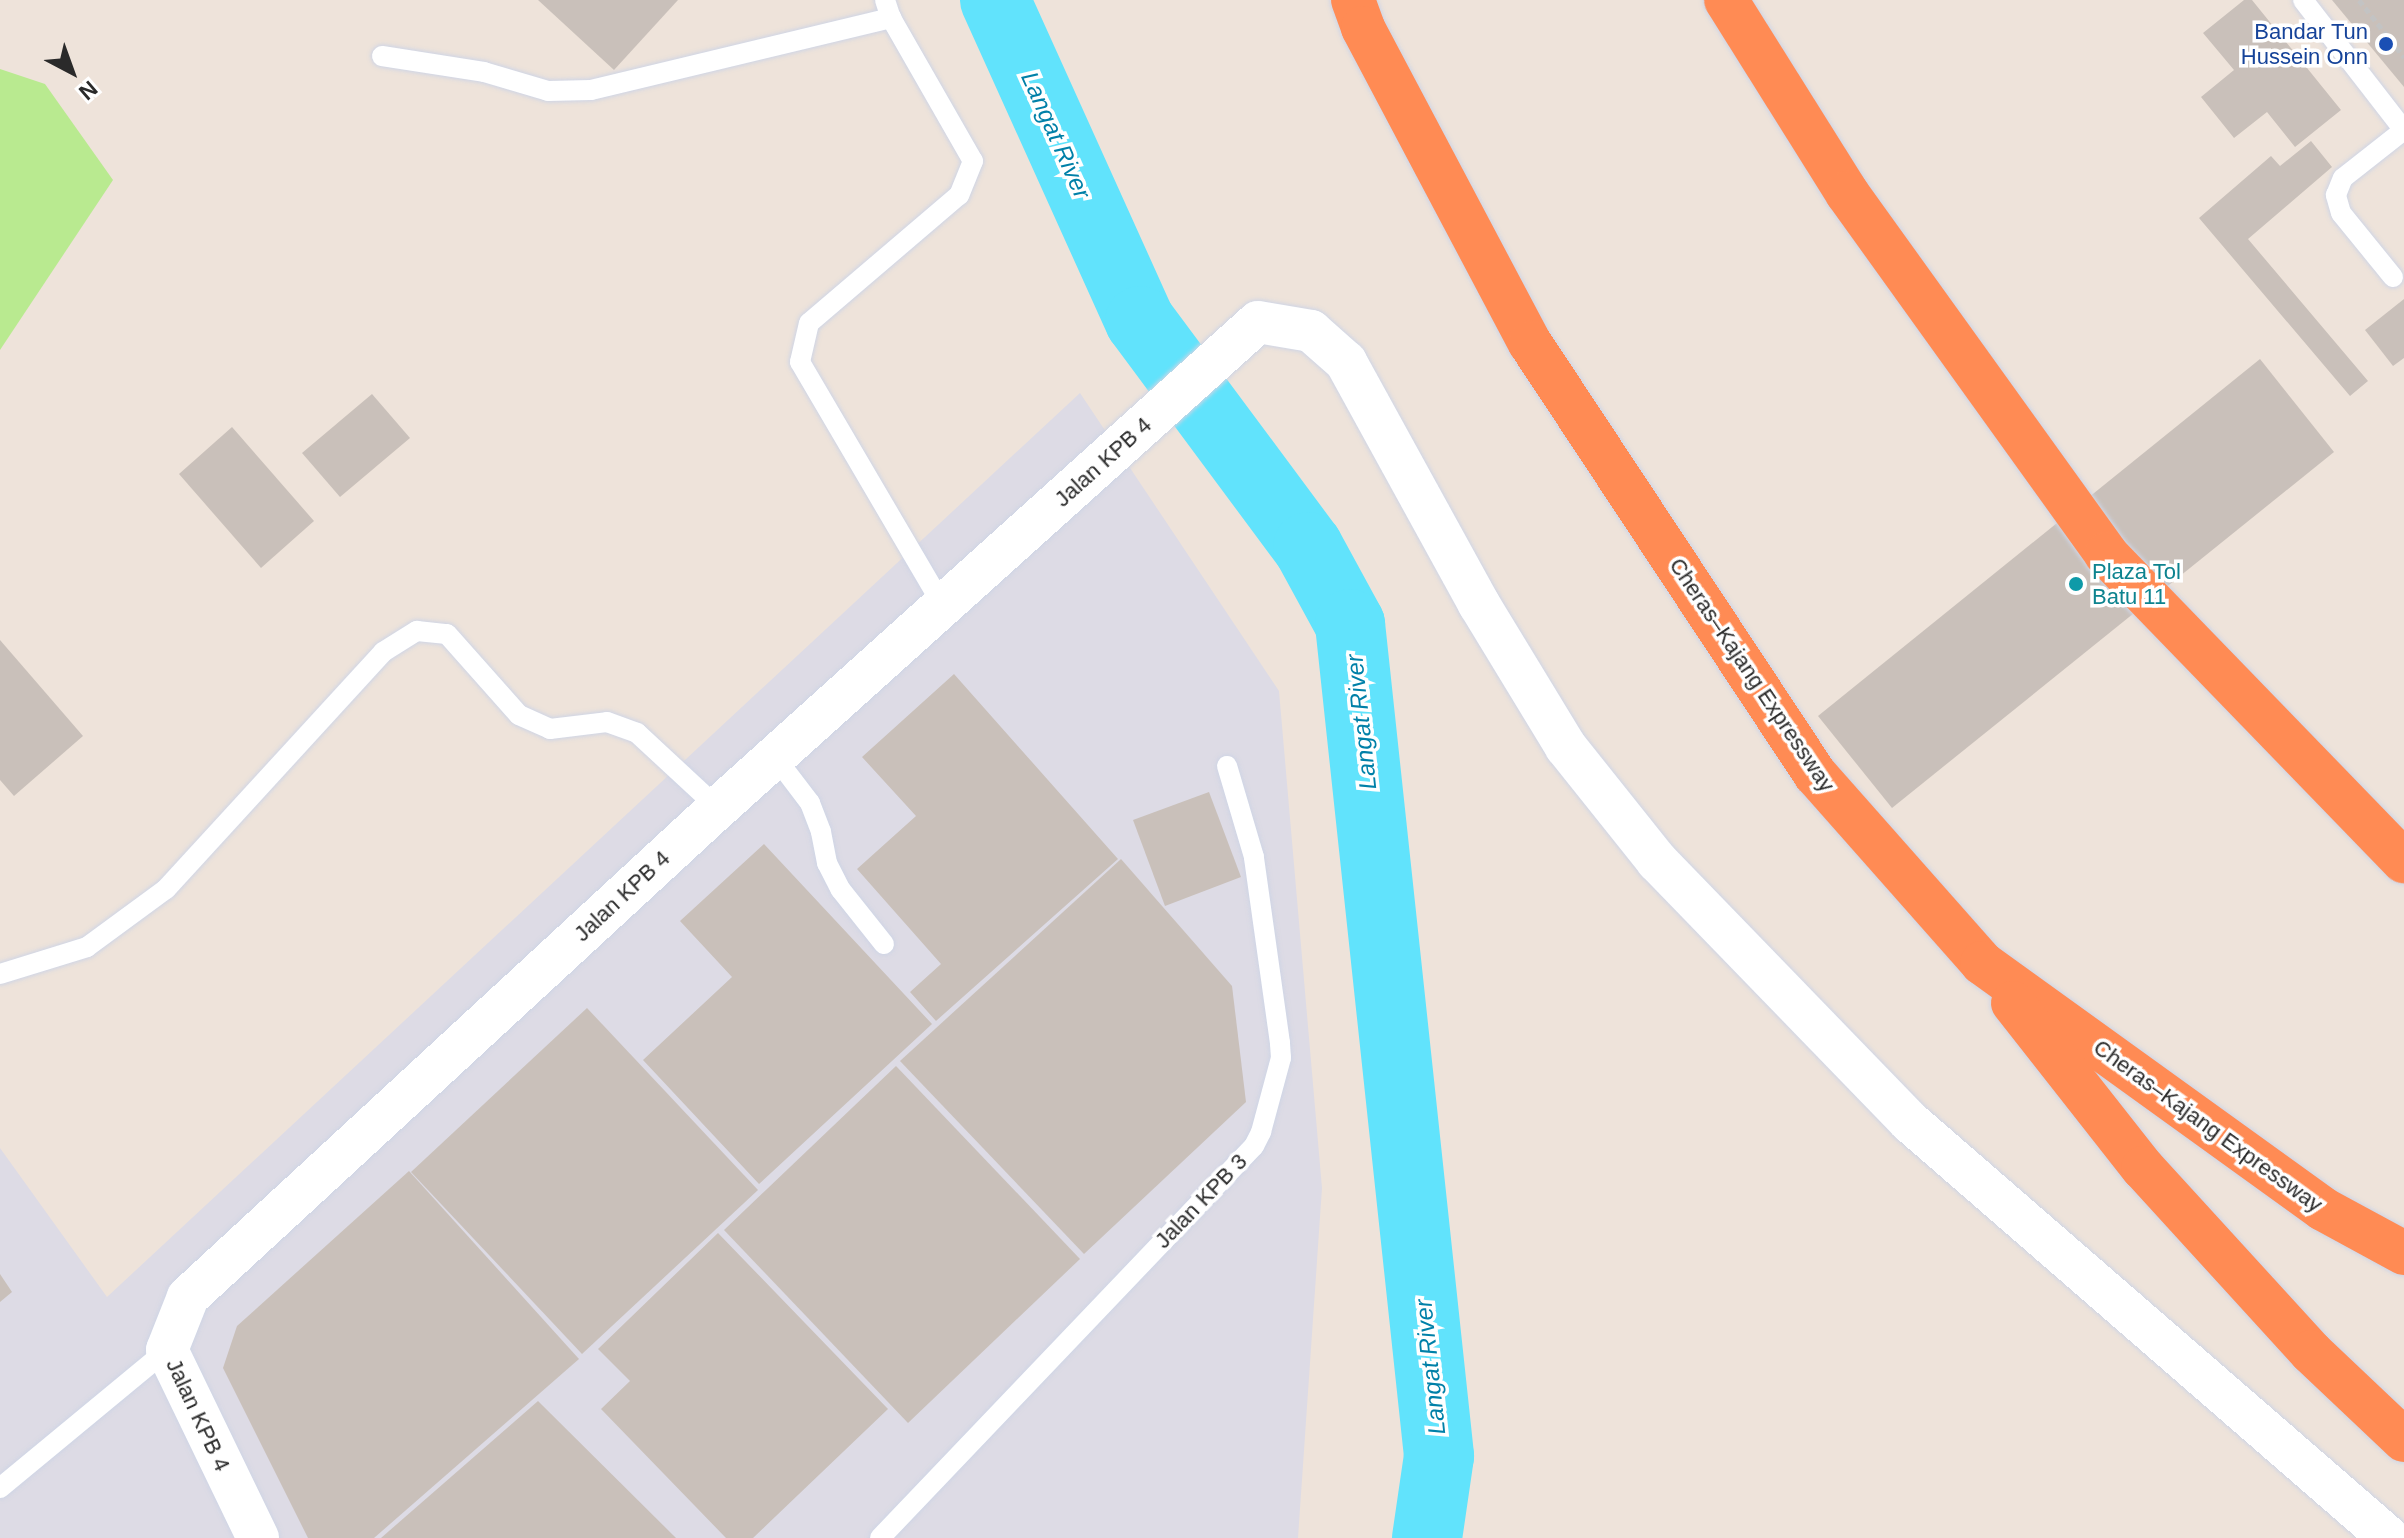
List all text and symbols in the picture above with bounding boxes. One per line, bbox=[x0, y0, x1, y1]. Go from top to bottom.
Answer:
place label: Bandar Tun Hussein Onn bbox=[2241, 18, 2368, 70]
north arrow bbox=[32, 32, 112, 112]
marker: Bandar Tun Hussein Onn bbox=[2375, 33, 2397, 55]
water label: Langat River bbox=[1015, 67, 1097, 203]
text: N bbox=[74, 76, 102, 105]
street label: Jalan KPB 4 bbox=[1049, 412, 1157, 512]
street label: Cheras–Kajang Expressway bbox=[1664, 553, 1840, 797]
place label: Plaza Tol Batu 11 bbox=[2092, 558, 2181, 610]
marker: Plaza Tol Batu 11 bbox=[2067, 575, 2085, 593]
water label: Langat River bbox=[1340, 653, 1382, 791]
street label: Jalan KPB 4 bbox=[569, 845, 675, 947]
street label: Cheras–Kajang Expressway bbox=[2088, 1034, 2328, 1218]
street label: Jalan KPB 3 bbox=[1149, 1148, 1253, 1254]
water label: Langat River bbox=[1409, 1298, 1451, 1436]
street label: Jalan KPB 4 bbox=[160, 1355, 236, 1475]

